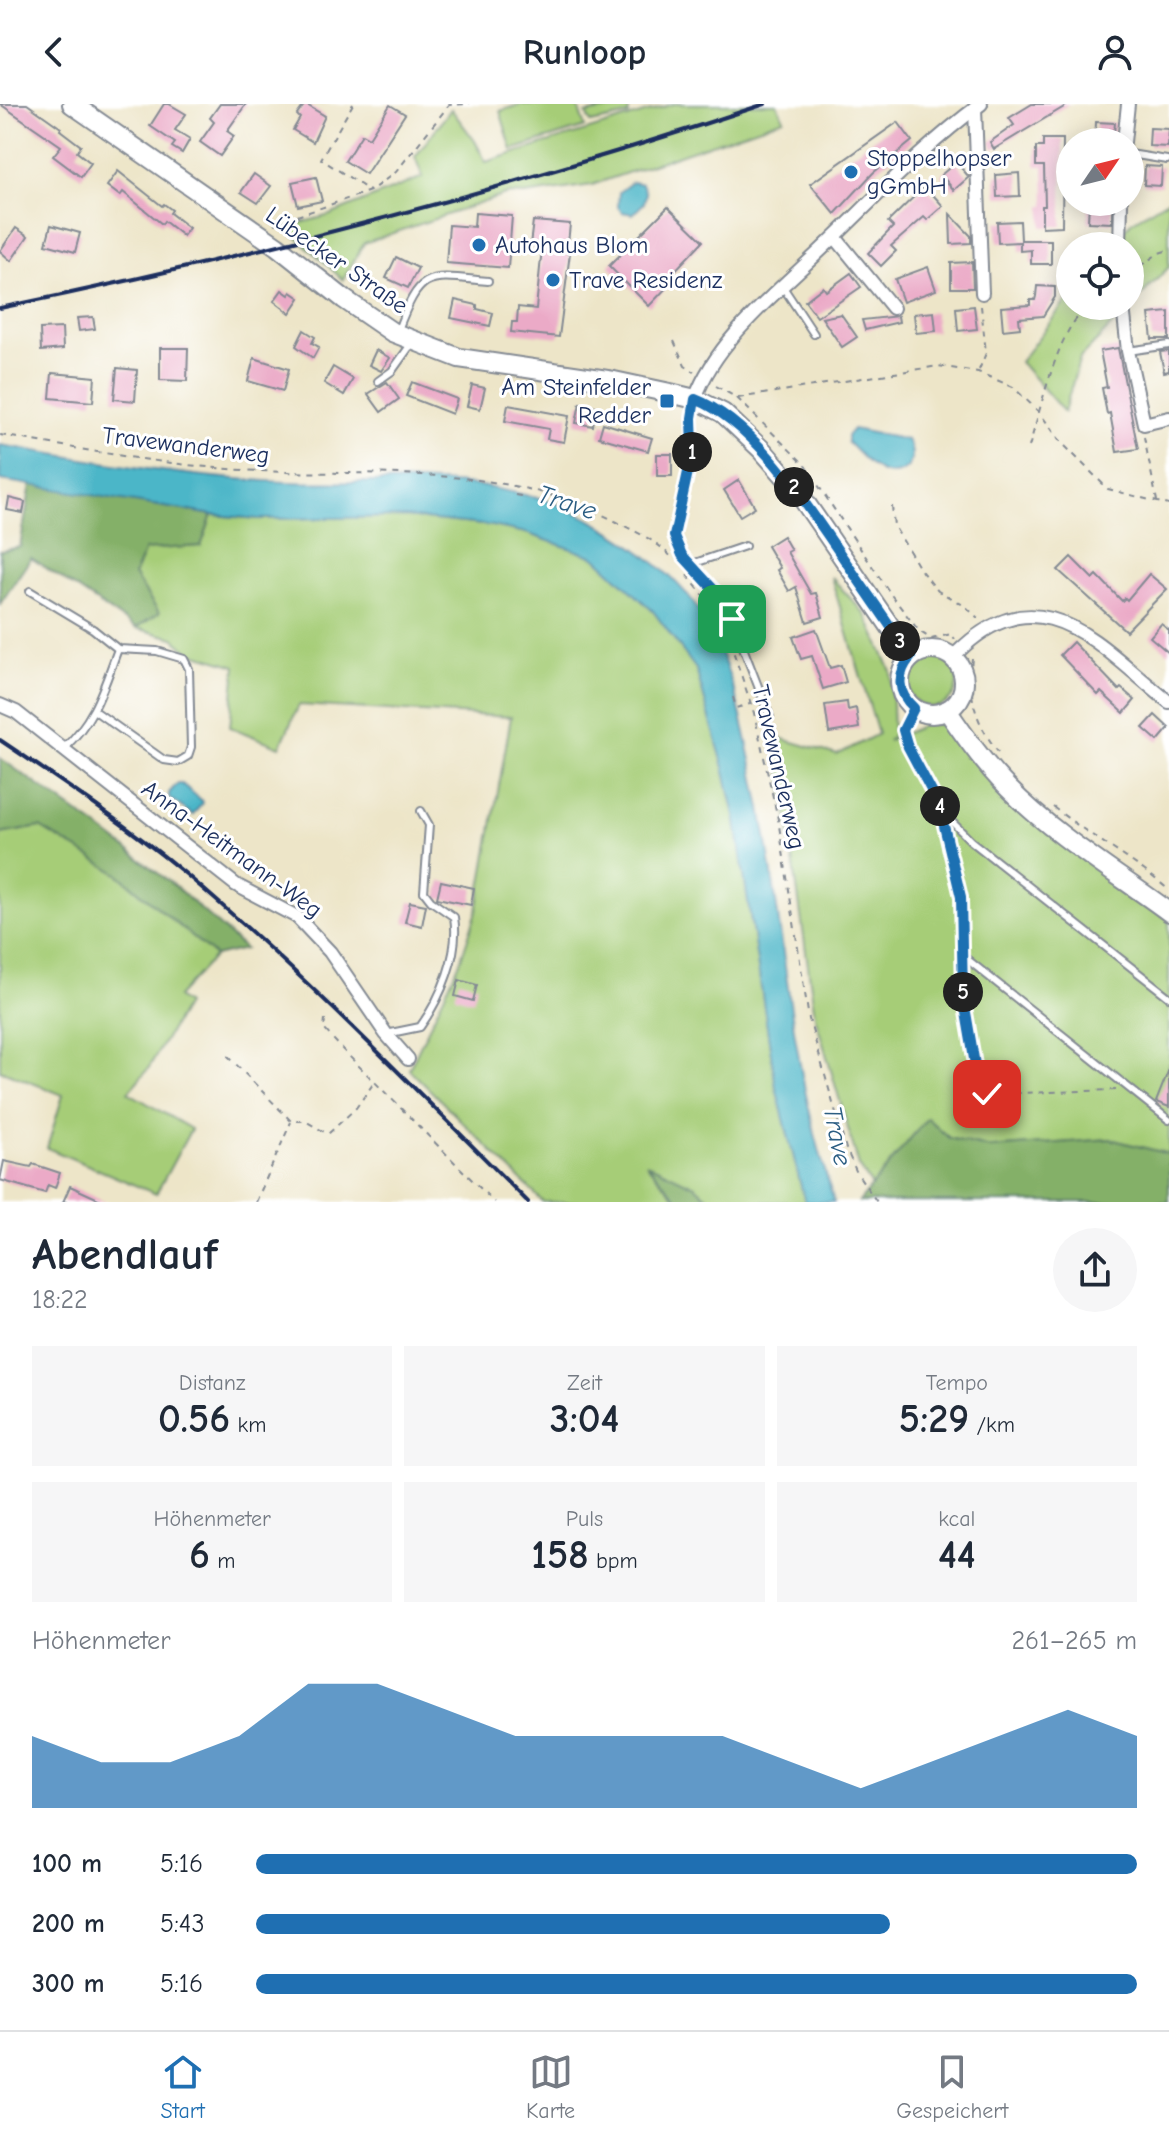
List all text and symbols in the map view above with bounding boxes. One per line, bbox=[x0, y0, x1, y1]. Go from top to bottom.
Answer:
icon: back bbox=[32, 30, 76, 74]
icon: person bbox=[1093, 30, 1137, 74]
text: Runloop bbox=[523, 32, 646, 73]
north arrow bbox=[1056, 128, 1144, 216]
map controls bbox=[1056, 128, 1144, 320]
place label: Stoppelhopser gGmbH bbox=[867, 144, 1012, 200]
marker: Stoppelhopser gGmbH bbox=[842, 163, 860, 181]
street label: Lübecker Straße bbox=[260, 201, 414, 319]
place label: Autohaus Blom bbox=[495, 231, 648, 259]
button: locate bbox=[1056, 232, 1144, 320]
marker: Autohaus Blom bbox=[470, 236, 488, 254]
place label: Trave Residenz bbox=[569, 266, 723, 294]
marker: Trave Residenz bbox=[544, 271, 562, 289]
place label: Am Steinfelder Redder bbox=[501, 373, 651, 429]
marker: Am Steinfelder Redder bbox=[658, 392, 676, 410]
street label: Travewanderweg bbox=[101, 421, 271, 469]
pin: 1 bbox=[672, 432, 712, 472]
text: 1 bbox=[688, 439, 696, 465]
pin: 2 bbox=[774, 467, 814, 507]
text: 2 bbox=[789, 474, 799, 500]
water label: Trave bbox=[534, 479, 600, 527]
pin bbox=[698, 585, 766, 653]
icon: arrive bbox=[710, 597, 754, 641]
pin: 3 bbox=[880, 621, 920, 661]
text: 3 bbox=[895, 628, 905, 654]
street label: Travewanderweg bbox=[746, 682, 812, 852]
street label: Anna-Heitmann-Weg bbox=[136, 774, 328, 924]
pin: 4 bbox=[920, 786, 960, 826]
text: 4 bbox=[935, 793, 945, 819]
pin: 5 bbox=[943, 972, 983, 1012]
text: 5 bbox=[957, 979, 969, 1005]
pin bbox=[953, 1060, 1021, 1128]
icon: check bbox=[965, 1072, 1009, 1116]
water label: Trave bbox=[817, 1104, 857, 1168]
button: share bbox=[1053, 1228, 1137, 1312]
text: Abendlauf bbox=[32, 1229, 218, 1280]
text: 18:22 bbox=[32, 1285, 88, 1315]
text: Distanz bbox=[179, 1370, 246, 1396]
text: Zeit bbox=[567, 1370, 602, 1396]
text: Tempo bbox=[926, 1370, 988, 1396]
text: 0.56 bbox=[158, 1396, 230, 1442]
text: 3:04 bbox=[550, 1396, 619, 1442]
text: 5:29 bbox=[899, 1396, 969, 1442]
text: km bbox=[230, 1412, 266, 1438]
text: /km bbox=[969, 1412, 1015, 1438]
text: Höhenmeter bbox=[154, 1506, 271, 1532]
text: Puls bbox=[566, 1506, 603, 1532]
text: kcal bbox=[938, 1506, 975, 1532]
text: 6 bbox=[189, 1532, 210, 1578]
text: 158 bbox=[531, 1532, 589, 1578]
text: 44 bbox=[938, 1532, 976, 1578]
text: m bbox=[210, 1548, 235, 1574]
text: bpm bbox=[589, 1548, 638, 1574]
text: Höhenmeter bbox=[32, 1626, 170, 1656]
text: 261–265 m bbox=[1011, 1626, 1137, 1656]
text: 100 m bbox=[32, 1849, 102, 1879]
text: 5:16 bbox=[160, 1849, 203, 1879]
text: 200 m bbox=[32, 1909, 105, 1939]
text: 5:43 bbox=[160, 1909, 205, 1939]
text: 300 m bbox=[32, 1969, 105, 1999]
text: 5:16 bbox=[160, 1969, 203, 1999]
tab: Start bbox=[161, 2050, 205, 2124]
tab: Karte bbox=[526, 2050, 575, 2124]
tab: Gespeichert bbox=[896, 2050, 1008, 2124]

